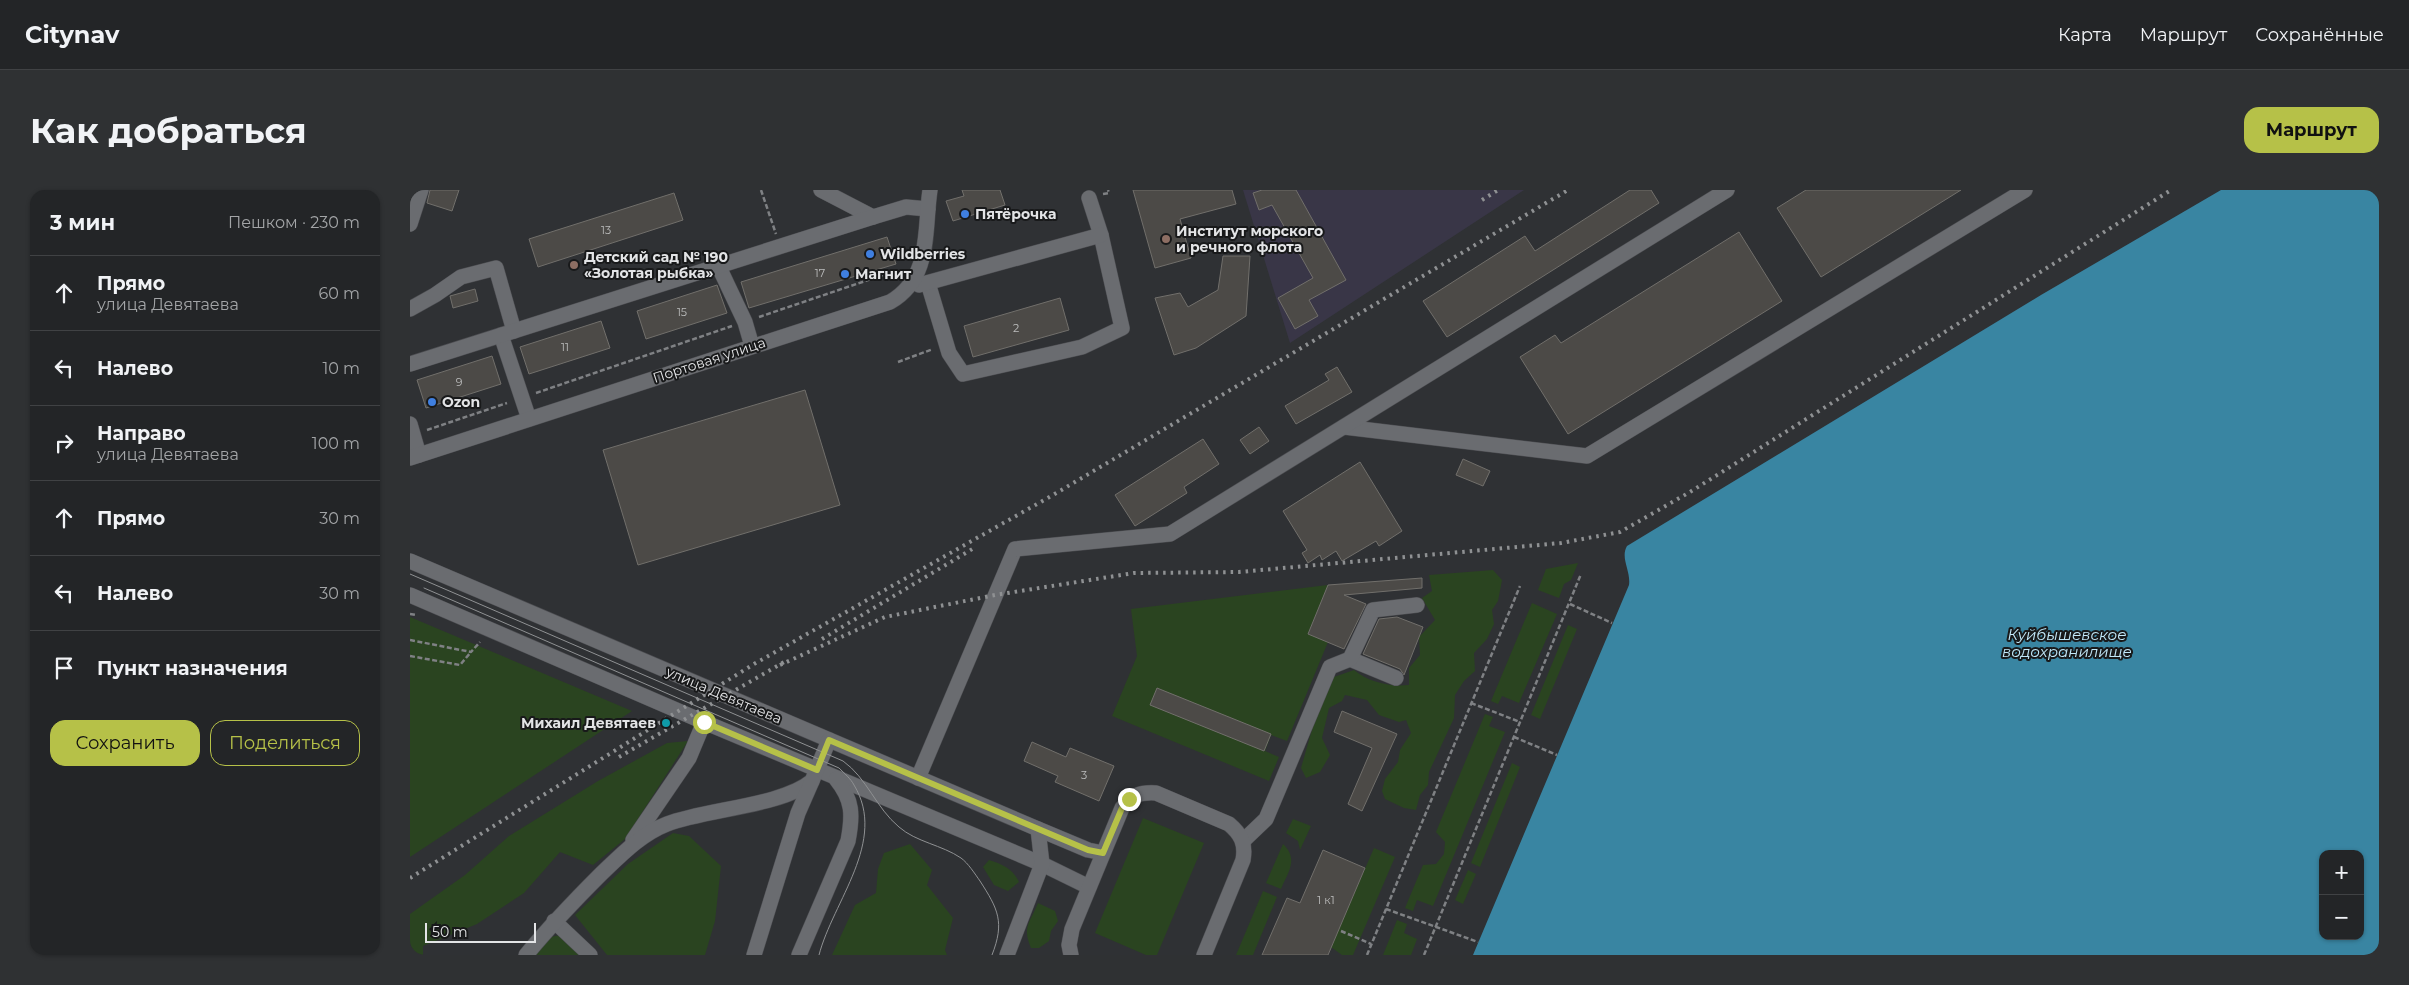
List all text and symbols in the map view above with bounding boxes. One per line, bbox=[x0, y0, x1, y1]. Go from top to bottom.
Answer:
text: Citynav bbox=[25, 20, 119, 49]
text: Карта bbox=[2058, 24, 2112, 46]
text: Маршрут bbox=[2140, 24, 2227, 46]
text: Сохранённые bbox=[2255, 24, 2384, 46]
button: Маршрут bbox=[2244, 107, 2379, 153]
text: Как добраться bbox=[30, 109, 307, 152]
place label: Пятёрочка bbox=[975, 205, 1056, 223]
marker: Пятёрочка bbox=[959, 208, 971, 220]
text: 3 мин bbox=[50, 210, 115, 235]
text: Пешком · 230 m bbox=[228, 213, 360, 232]
place label: Институт морского и речного флота bbox=[1176, 222, 1323, 256]
house number: 13 bbox=[601, 223, 611, 237]
marker: Институт морского и речного флота bbox=[1160, 233, 1172, 245]
place label: Wildberries bbox=[880, 245, 966, 263]
place label: Детский сад № 190 «Золотая рыбка» bbox=[584, 248, 728, 282]
marker: Wildberries bbox=[864, 248, 876, 260]
marker: Детский сад № 190 «Золотая рыбка» bbox=[568, 259, 580, 271]
place label: Магнит bbox=[855, 265, 912, 283]
house number: 17 bbox=[815, 266, 825, 280]
marker: Магнит bbox=[839, 268, 851, 280]
text: Прямо bbox=[97, 272, 165, 295]
icon: ahead bbox=[50, 279, 78, 307]
text: 60 m bbox=[318, 284, 360, 303]
text: улица Девятаева bbox=[97, 295, 239, 314]
house number: 15 bbox=[677, 305, 687, 319]
house number: 2 bbox=[1013, 321, 1019, 335]
street label: Портовая улица bbox=[650, 333, 768, 387]
house number: 11 bbox=[561, 340, 569, 354]
icon: left bbox=[50, 354, 78, 382]
text: Налево bbox=[97, 357, 173, 380]
text: 10 m bbox=[322, 359, 360, 378]
house number: 9 bbox=[456, 375, 463, 389]
place label: Ozon bbox=[442, 393, 480, 411]
marker: Ozon bbox=[426, 396, 438, 408]
text: Направо bbox=[97, 422, 186, 445]
icon: right bbox=[50, 429, 78, 457]
text: 100 m bbox=[312, 434, 360, 453]
text: улица Девятаева bbox=[97, 445, 239, 464]
icon: ahead bbox=[50, 504, 78, 532]
text: Прямо bbox=[97, 507, 165, 530]
text: 30 m bbox=[319, 509, 360, 528]
icon: left bbox=[50, 579, 78, 607]
text: Налево bbox=[97, 582, 173, 605]
text: 30 m bbox=[319, 584, 360, 603]
water label: Куйбышевское водохранилище bbox=[2002, 625, 2132, 661]
icon: arrive bbox=[50, 654, 78, 682]
text: Пункт назначения bbox=[97, 657, 288, 680]
street label: улица Девятаева bbox=[662, 662, 785, 728]
route start bbox=[693, 711, 716, 734]
place label: Михаил Девятаев bbox=[521, 714, 656, 732]
marker: Михаил Девятаев bbox=[660, 717, 672, 729]
button: Сохранить bbox=[50, 720, 200, 766]
button: Поделиться bbox=[210, 720, 360, 766]
house number: 3 bbox=[1081, 768, 1087, 782]
route end bbox=[1118, 788, 1141, 811]
map controls bbox=[2319, 850, 2364, 940]
button: + bbox=[2319, 850, 2364, 895]
house number: 1 к1 bbox=[1317, 893, 1335, 907]
button: − bbox=[2319, 895, 2364, 940]
scale bar bbox=[425, 920, 536, 943]
text: 50 m bbox=[432, 923, 468, 941]

